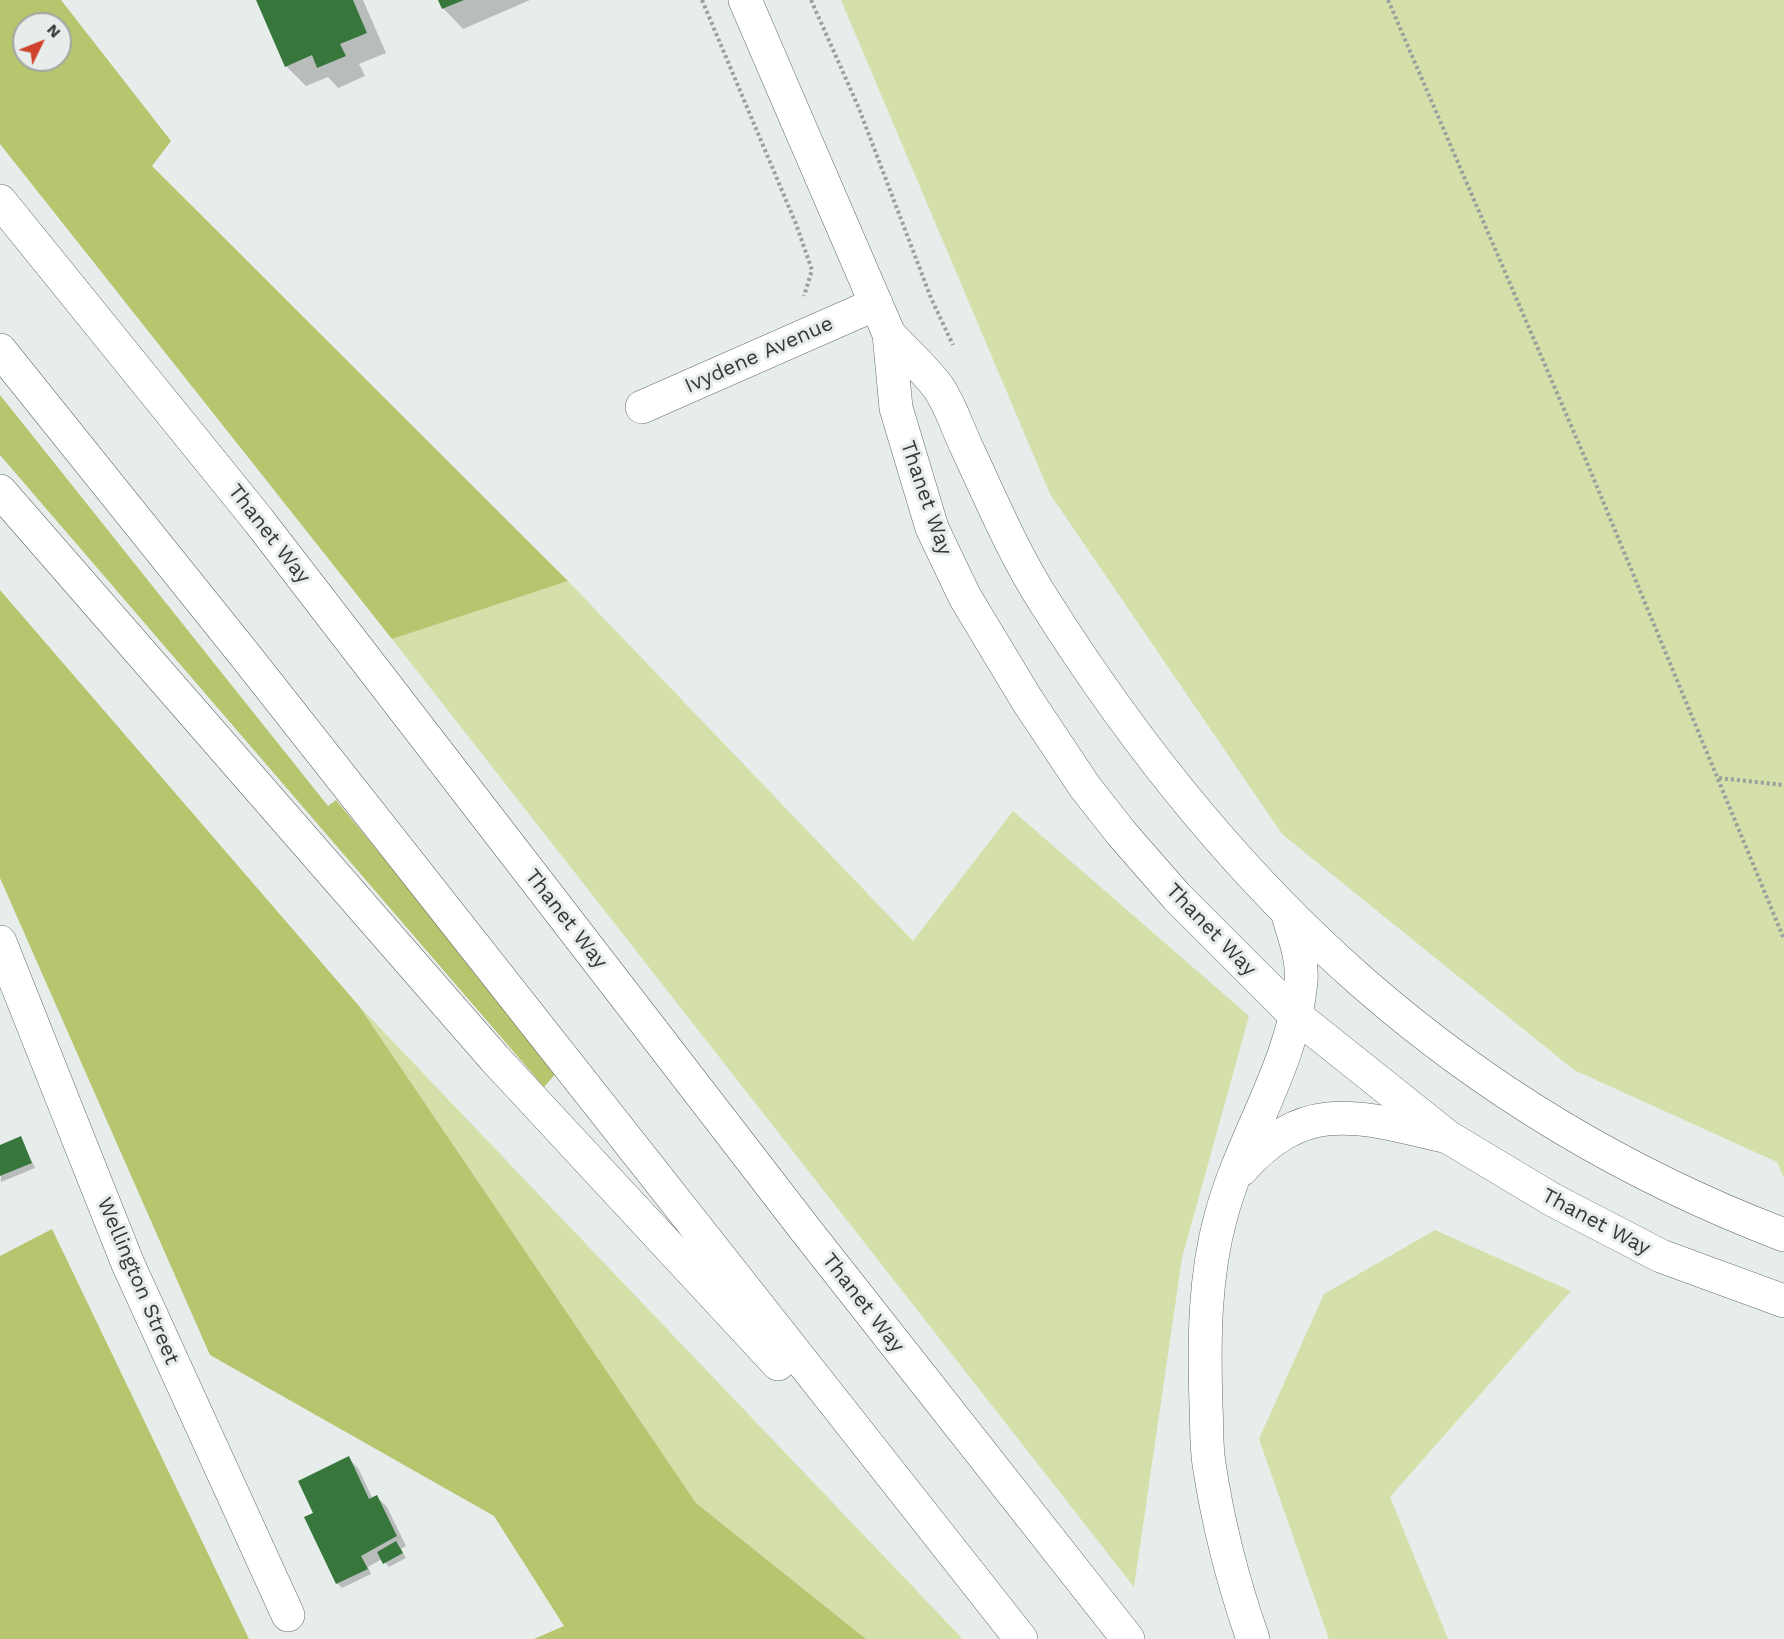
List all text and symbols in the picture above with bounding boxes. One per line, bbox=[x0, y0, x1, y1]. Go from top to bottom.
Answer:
north arrow bbox=[12, 12, 72, 72]
text: N bbox=[43, 20, 65, 42]
street label: Ivydene Avenue bbox=[681, 311, 837, 399]
street label: Thanet Way bbox=[895, 437, 957, 559]
street label: Thanet Way bbox=[222, 479, 316, 589]
street label: Thanet Way bbox=[519, 864, 613, 974]
street label: Thanet Way bbox=[1160, 878, 1262, 982]
street label: Thanet Way bbox=[1537, 1183, 1655, 1261]
street label: Wellington Street bbox=[91, 1194, 185, 1368]
street label: Thanet Way bbox=[816, 1248, 910, 1358]

